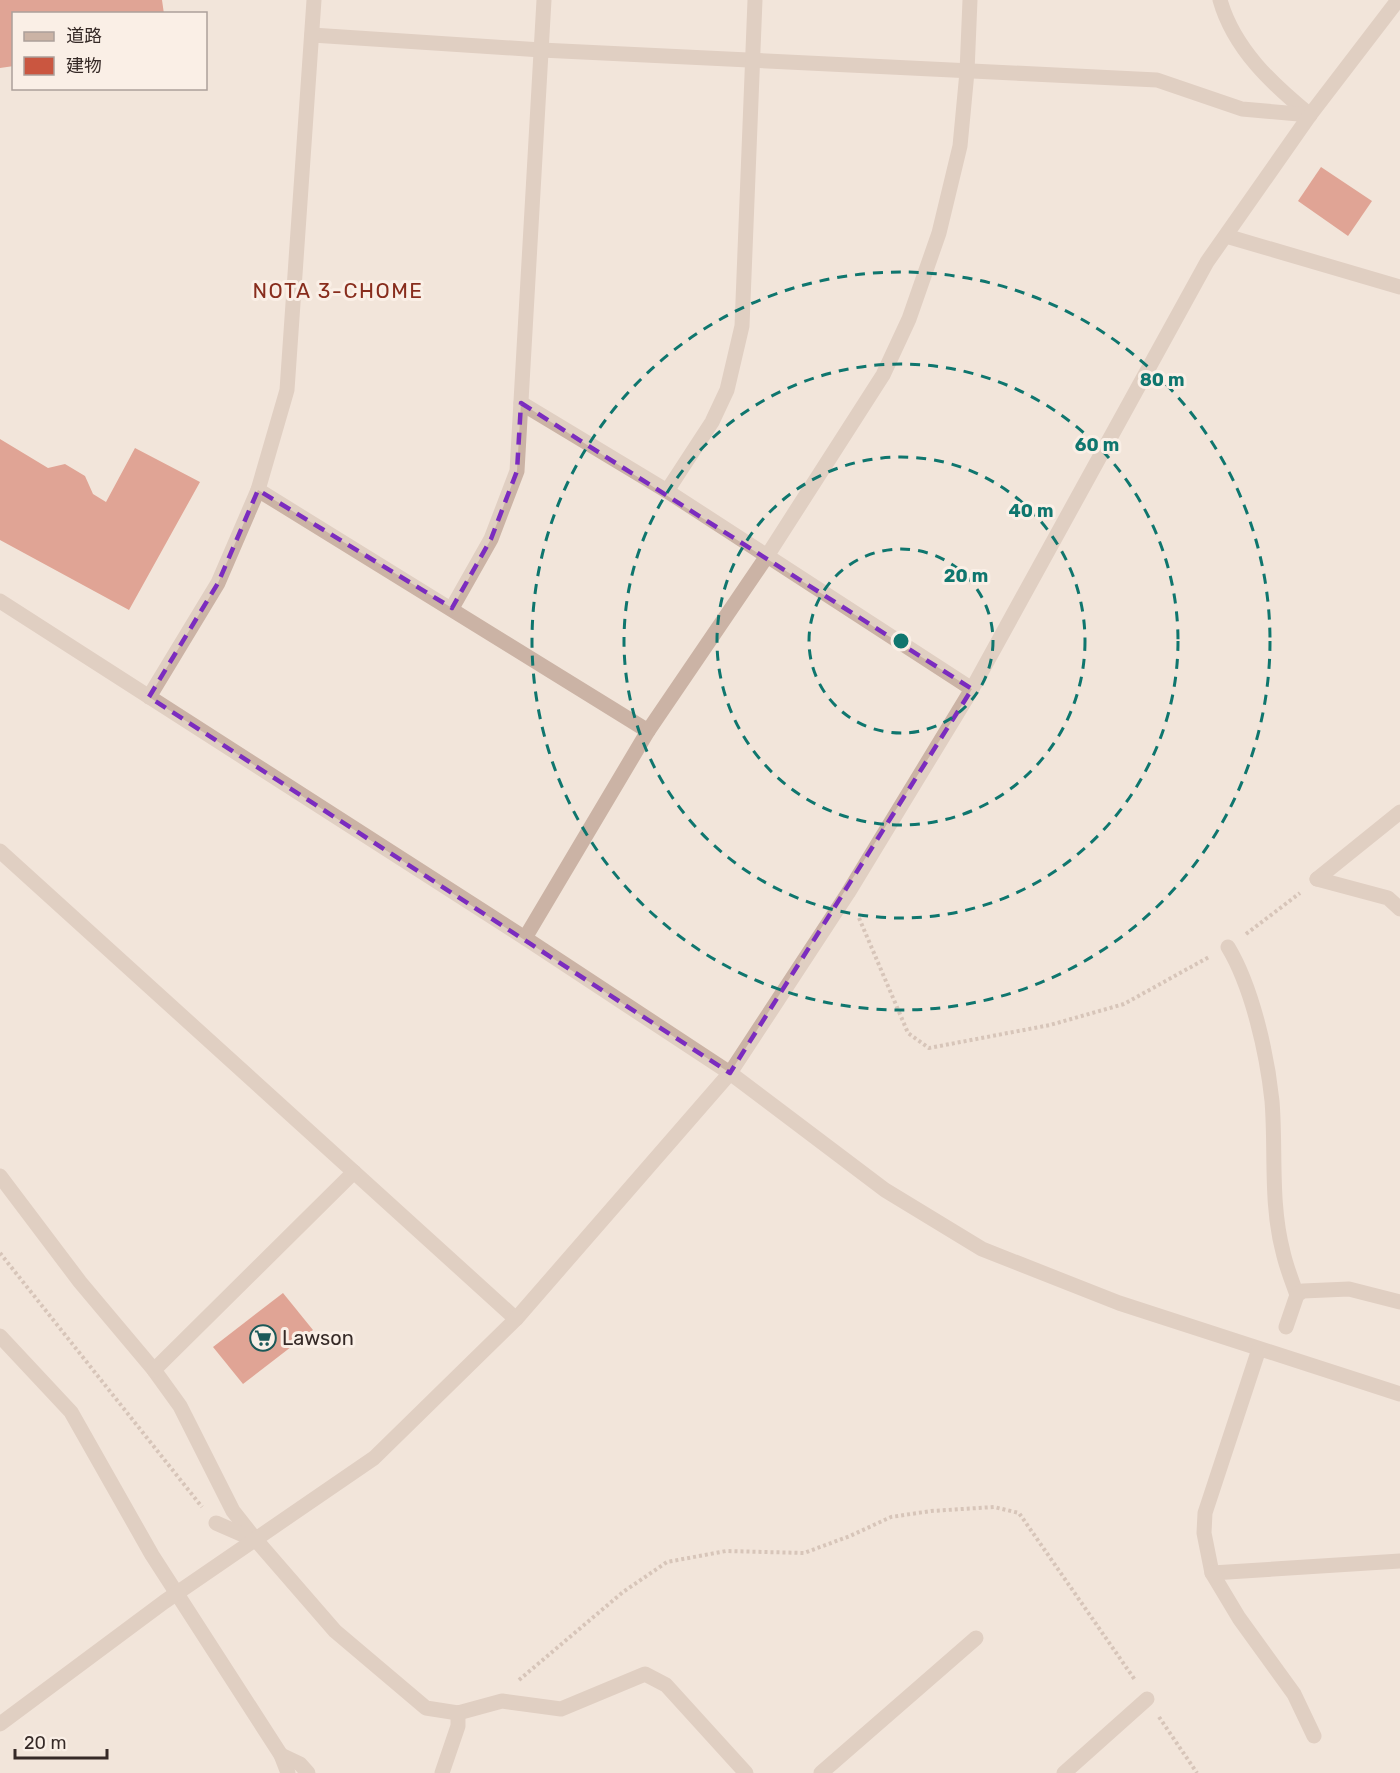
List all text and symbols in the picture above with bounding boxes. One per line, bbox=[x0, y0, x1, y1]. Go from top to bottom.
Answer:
legend bbox=[12, 12, 207, 90]
text: 道路 bbox=[66, 25, 102, 47]
text: 建物 bbox=[66, 55, 102, 77]
district label: NOTA 3-CHOME bbox=[252, 278, 424, 303]
text: 80 m bbox=[1140, 369, 1184, 391]
text: 60 m bbox=[1075, 434, 1119, 456]
text: 40 m bbox=[1009, 500, 1053, 522]
text: 20 m bbox=[944, 565, 988, 587]
centre of rings bbox=[891, 631, 911, 651]
supermarket icon: Lawson bbox=[248, 1323, 278, 1353]
place label: Lawson bbox=[282, 1326, 354, 1350]
scale bar bbox=[15, 1722, 106, 1760]
text: 20 m bbox=[24, 1732, 66, 1754]

